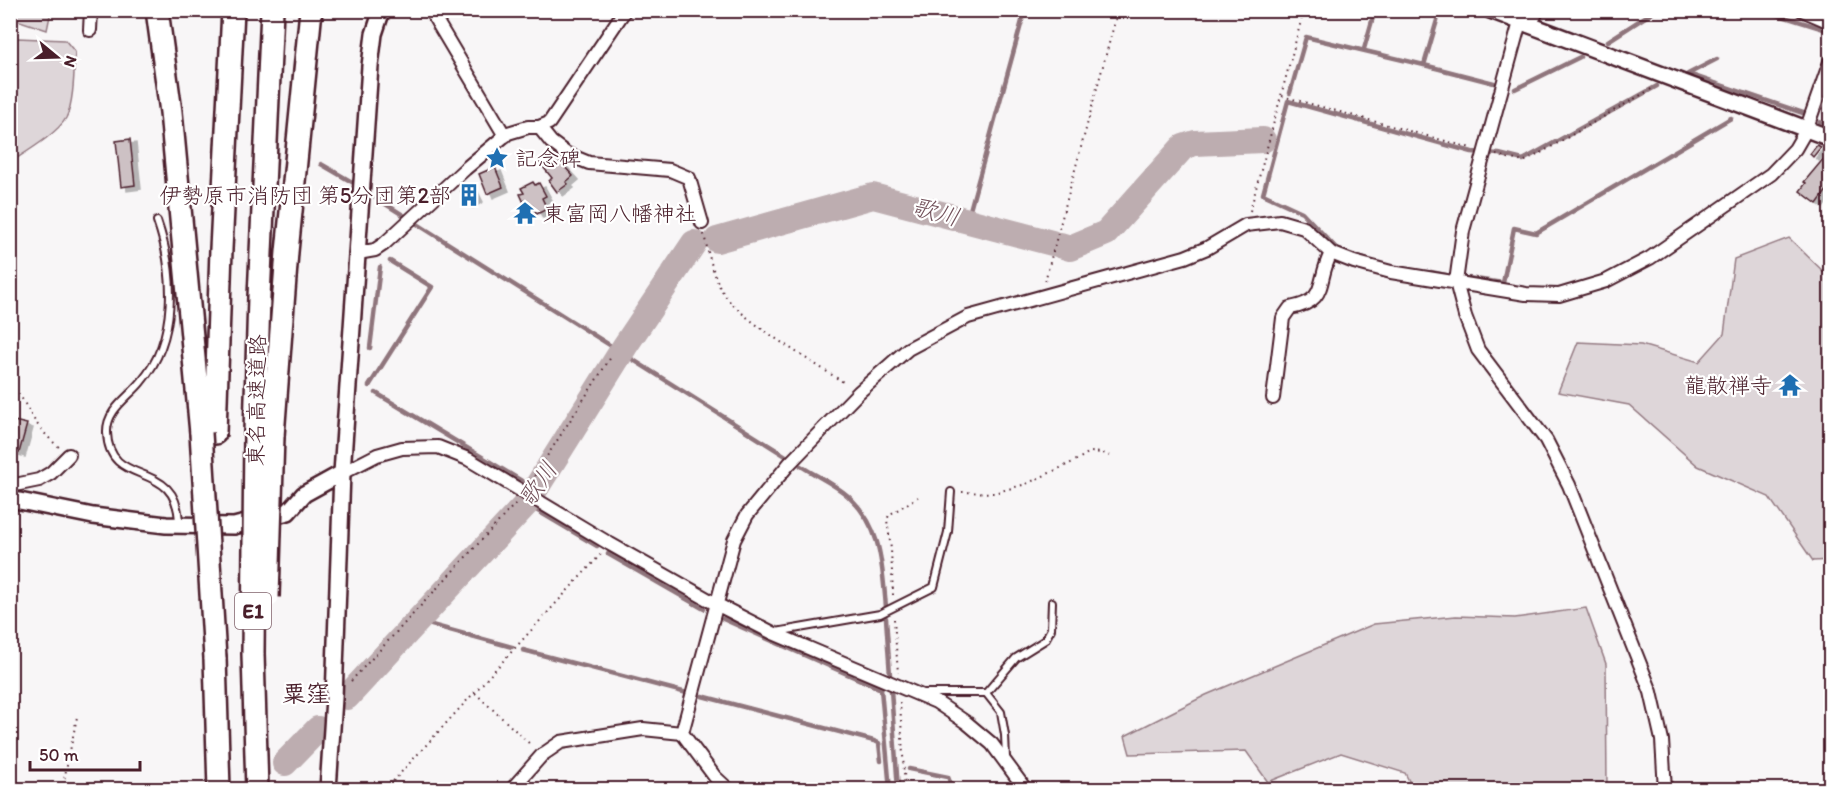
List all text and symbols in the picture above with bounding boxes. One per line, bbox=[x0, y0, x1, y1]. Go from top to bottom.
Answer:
north arrow bbox=[27, 27, 87, 87]
text: N bbox=[60, 54, 81, 70]
place icon: 記念碑 bbox=[484, 145, 510, 171]
place label: 記念碑 bbox=[515, 145, 581, 172]
place label: 伊勢原市消防団 第5分団第2部 bbox=[159, 182, 451, 209]
building icon: 伊勢原市消防団 第5分団第2部 bbox=[456, 182, 482, 208]
water label: 歌川 bbox=[909, 191, 963, 232]
temple icon: 東富岡八幡神社 bbox=[512, 200, 538, 226]
place label: 東富岡八幡神社 bbox=[543, 200, 697, 227]
street label: 東名高速道路 bbox=[242, 334, 271, 466]
place label: 龍散禅寺 bbox=[1684, 372, 1772, 399]
temple icon: 龍散禅寺 bbox=[1777, 372, 1803, 398]
water label: 歌川 bbox=[512, 456, 563, 512]
road number: E1 bbox=[235, 593, 271, 629]
district label: 粟窪 bbox=[282, 679, 330, 708]
scale bar bbox=[30, 734, 140, 772]
text: 50 m bbox=[39, 744, 79, 766]

